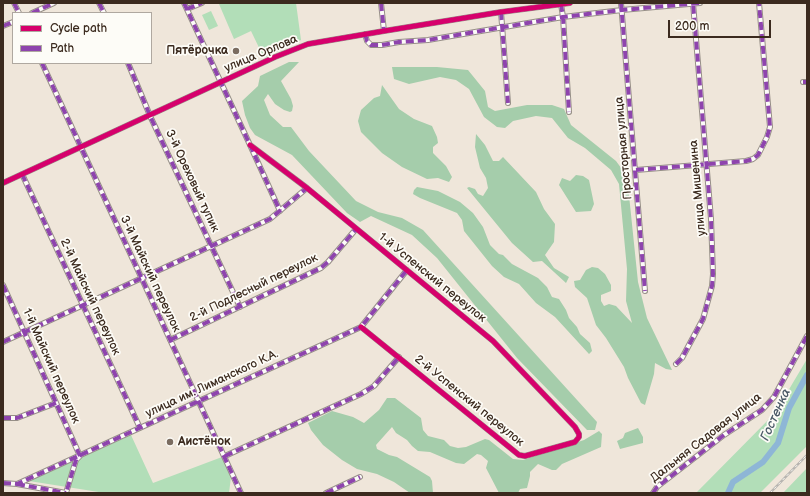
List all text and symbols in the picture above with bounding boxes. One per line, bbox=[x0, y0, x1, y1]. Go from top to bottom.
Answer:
legend bbox=[12, 12, 152, 64]
scale bar bbox=[670, 12, 773, 38]
text: 200 m bbox=[675, 19, 709, 34]
text: Cycle path bbox=[50, 21, 107, 36]
street label: улица Орлова bbox=[222, 32, 300, 76]
text: Path bbox=[50, 41, 74, 56]
place label: Пятёрочка bbox=[166, 44, 228, 58]
marker: Пятёрочка bbox=[231, 46, 241, 56]
street label: Просторная улица bbox=[612, 96, 636, 200]
street label: 3-й Ореховый тупик bbox=[162, 127, 222, 235]
street label: улица Мишенина bbox=[687, 139, 709, 237]
street label: 3-й Майский переулок bbox=[117, 213, 183, 335]
street label: 1-й Успенский переулок bbox=[375, 230, 489, 326]
street label: 2-й Майский переулок bbox=[57, 237, 123, 357]
street label: 2-й Подлесный переулок bbox=[188, 251, 320, 325]
street label: 1-й Майский переулок bbox=[19, 306, 83, 426]
street label: улица им. Лиманского К.А. bbox=[143, 347, 281, 421]
street label: 2-й Успенский переулок bbox=[411, 352, 527, 450]
water label: Гостенка bbox=[758, 386, 794, 444]
street label: Дальняя Садовая улица bbox=[648, 390, 764, 486]
place label: Аистёнок bbox=[178, 435, 231, 449]
marker: Аистёнок bbox=[165, 437, 175, 447]

